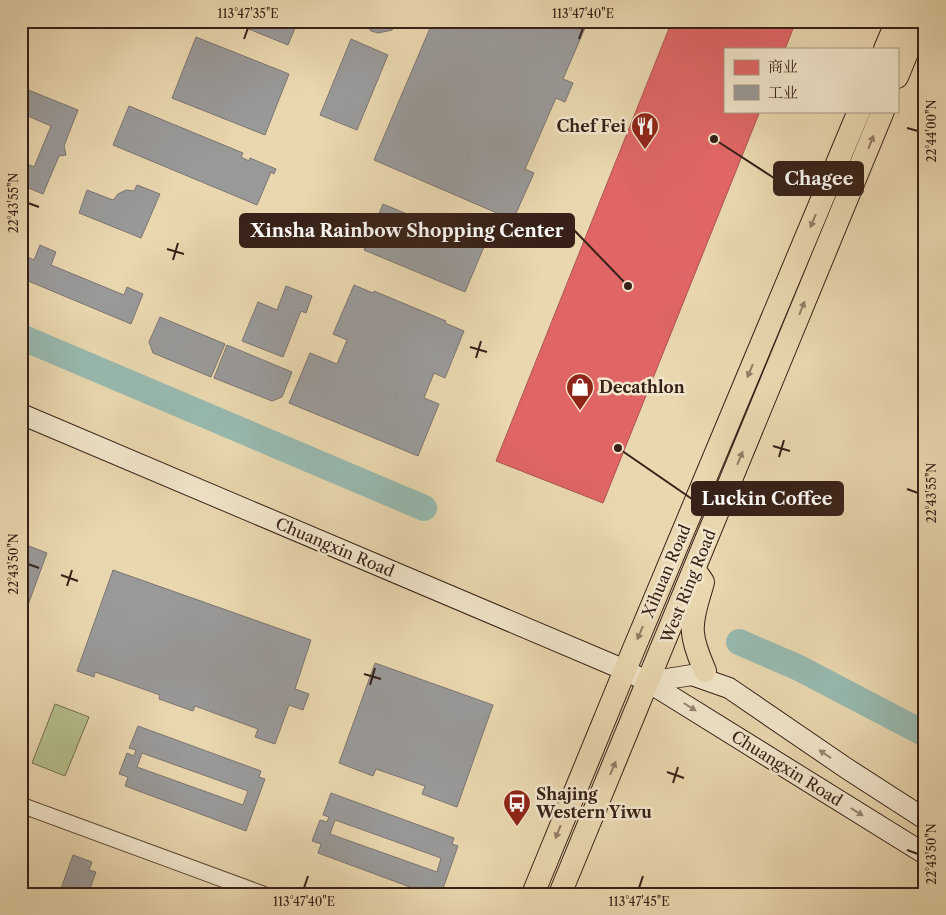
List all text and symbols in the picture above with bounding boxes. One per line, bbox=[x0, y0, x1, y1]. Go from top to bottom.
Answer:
text: 113°47'35"E bbox=[217, 6, 279, 21]
text: 113°47'40"E bbox=[552, 6, 614, 21]
legend bbox=[724, 48, 898, 112]
text: 商业 bbox=[768, 57, 798, 76]
text: 工业 bbox=[768, 83, 798, 102]
text: 22°44'00"N bbox=[924, 99, 939, 162]
restaurant icon: Chef Fei bbox=[630, 111, 660, 150]
place label: Chef Fei bbox=[556, 116, 626, 136]
one-way arrow bbox=[867, 135, 875, 149]
callout: Chagee bbox=[774, 162, 863, 195]
text: Chagee bbox=[784, 168, 854, 190]
text: 22°43'55"N bbox=[6, 173, 21, 233]
callout: Xinsha Rainbow Shopping Center bbox=[240, 214, 574, 247]
one-way arrow bbox=[808, 214, 816, 228]
text: Xinsha Rainbow Shopping Center bbox=[249, 220, 564, 242]
one-way arrow bbox=[798, 300, 806, 315]
one-way arrow bbox=[746, 364, 754, 379]
shop icon: Decathlon bbox=[565, 372, 595, 411]
place label: Decathlon bbox=[599, 377, 685, 397]
one-way arrow bbox=[737, 451, 744, 466]
text: 22°43'55"N bbox=[924, 463, 939, 523]
callout: Luckin Coffee bbox=[692, 482, 843, 515]
text: Luckin Coffee bbox=[702, 488, 833, 510]
street label: Chuangxin Road bbox=[273, 513, 398, 581]
street label: Xihuan Road bbox=[637, 521, 695, 622]
street label: West Ring Road bbox=[656, 526, 720, 647]
text: 22°43'50"N bbox=[6, 533, 21, 595]
one-way arrow bbox=[635, 626, 643, 641]
one-way arrow bbox=[683, 703, 696, 712]
street label: Chuangxin Road bbox=[728, 726, 846, 810]
one-way arrow bbox=[818, 749, 832, 759]
one-way arrow bbox=[609, 761, 617, 775]
place label: Shajing Western Yiwu bbox=[535, 784, 652, 822]
bus stop icon: Shajing Western Yiwu bbox=[502, 788, 532, 827]
one-way arrow bbox=[851, 807, 864, 817]
text: 22°43'50"N bbox=[924, 823, 939, 885]
one-way arrow bbox=[554, 825, 562, 840]
text: 113°47'40"E bbox=[273, 894, 335, 909]
text: 113°47'45"E bbox=[609, 894, 669, 909]

